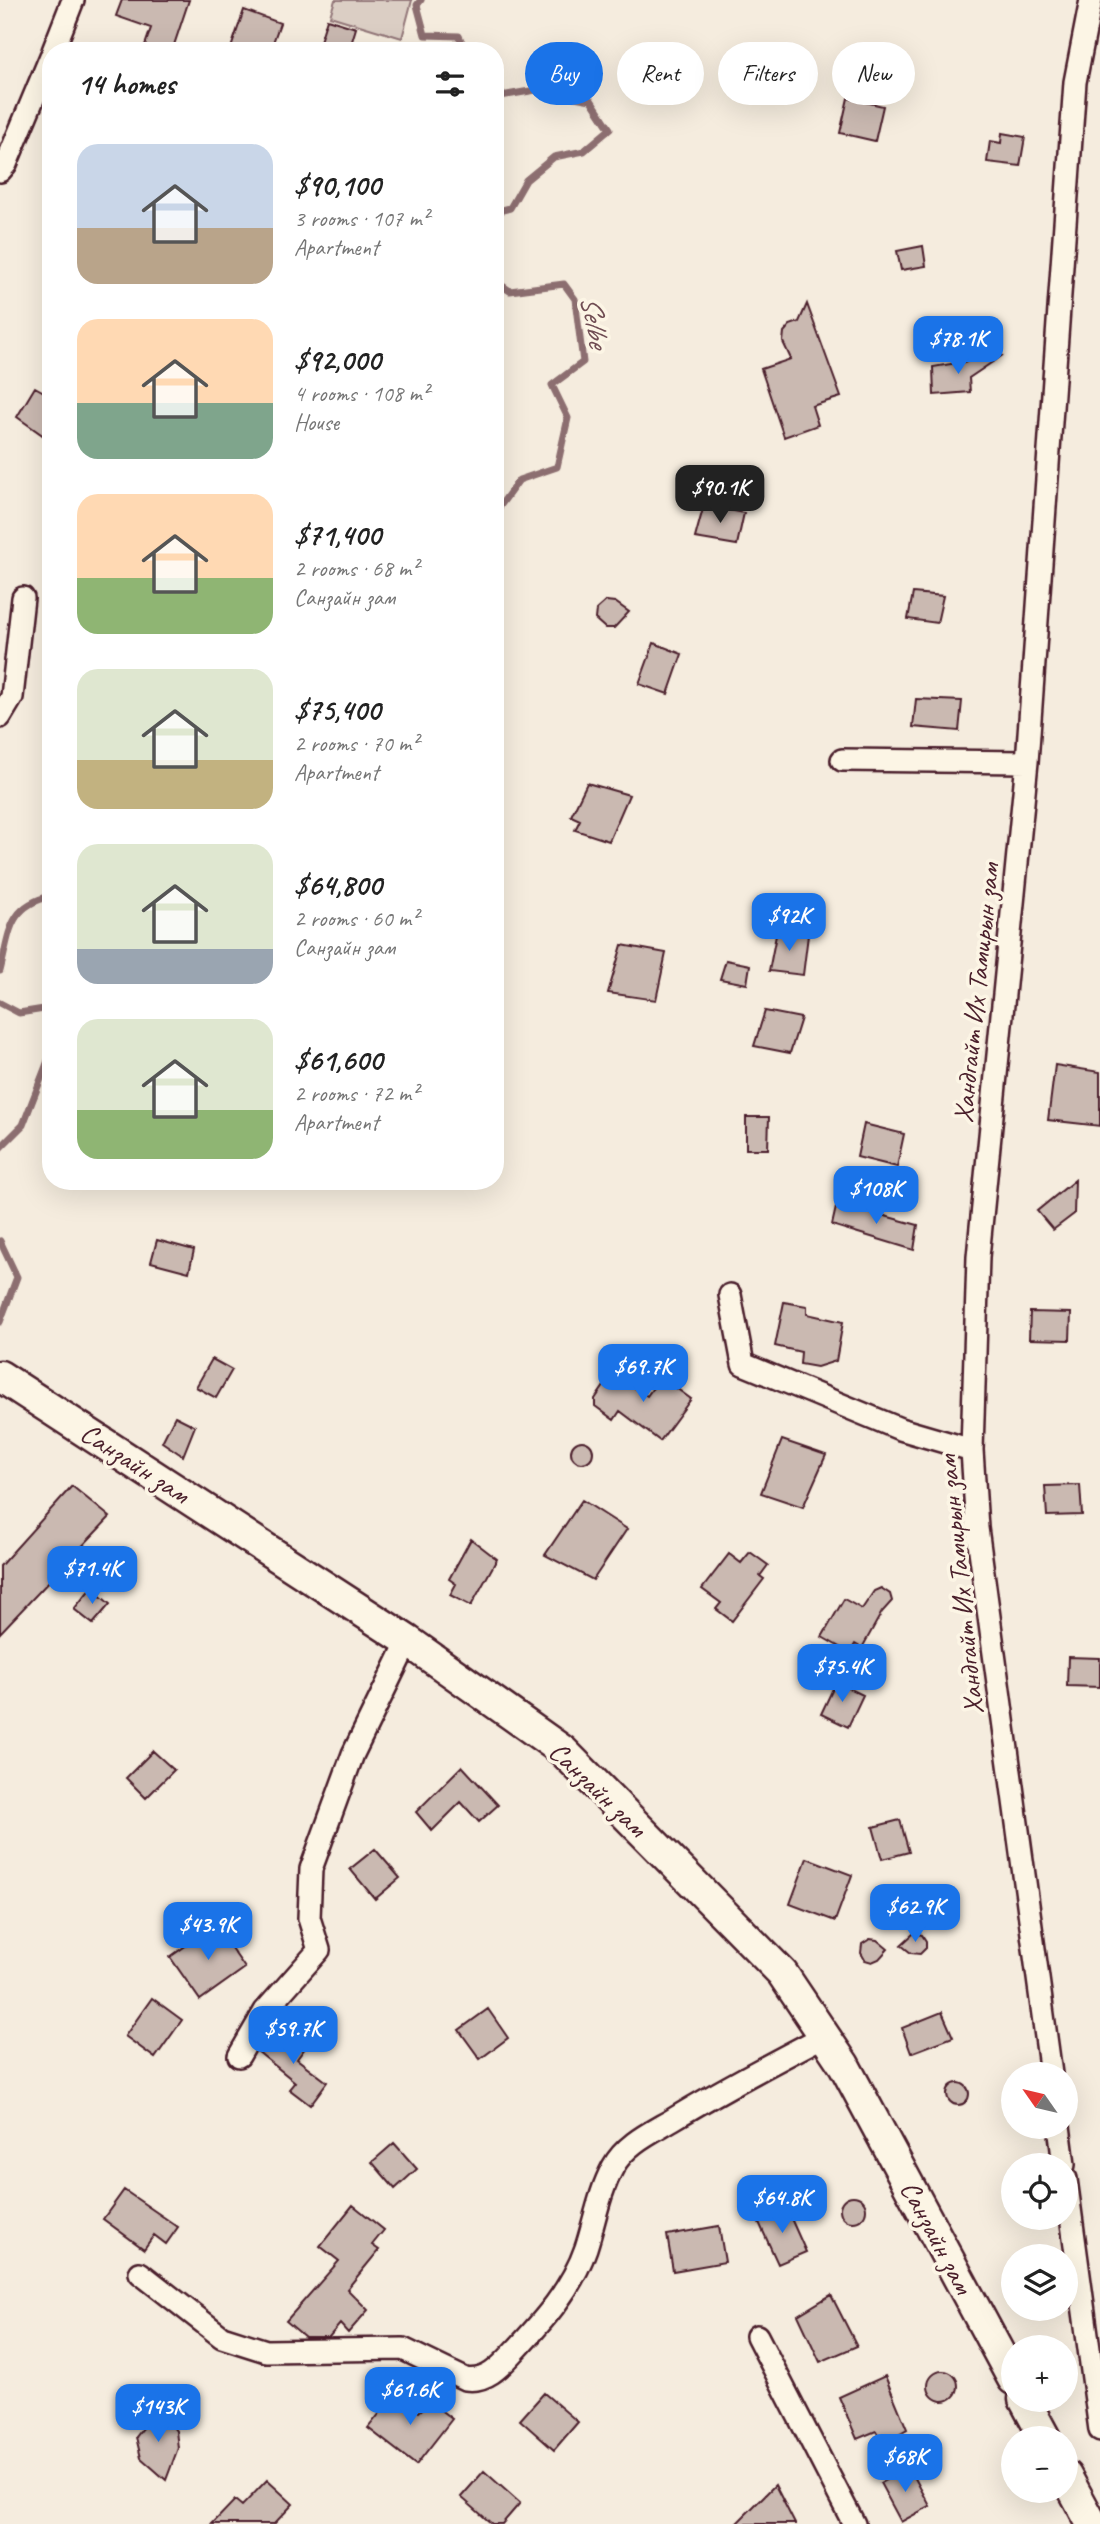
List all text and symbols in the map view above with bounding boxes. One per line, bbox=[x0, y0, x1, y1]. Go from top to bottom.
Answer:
chip: Buy bbox=[525, 42, 603, 105]
chip: Rent bbox=[617, 42, 704, 105]
chip: Filters bbox=[718, 42, 818, 105]
chip: New bbox=[832, 42, 915, 105]
text: 14 homes bbox=[77, 65, 175, 103]
icon: filters bbox=[431, 65, 469, 103]
text: $90,100 bbox=[294, 166, 381, 204]
icon: home bbox=[133, 172, 217, 256]
text: 3 rooms · 107 m² bbox=[294, 204, 429, 233]
text: Apartment bbox=[294, 233, 379, 262]
water label: Selbe bbox=[572, 292, 619, 354]
pin: $78.1K bbox=[901, 316, 1015, 376]
text: $78.1K bbox=[929, 324, 987, 353]
text: $92,000 bbox=[294, 341, 381, 379]
icon: home bbox=[133, 347, 217, 431]
text: 4 rooms · 108 m² bbox=[294, 379, 429, 408]
text: House bbox=[294, 408, 339, 437]
pin: $90.1K bbox=[663, 466, 777, 525]
text: $90.1K bbox=[691, 473, 749, 502]
text: $71,400 bbox=[294, 516, 381, 554]
icon: home bbox=[133, 522, 217, 606]
text: 2 rooms · 68 m² bbox=[294, 554, 418, 583]
text: Санзайн зам bbox=[294, 583, 395, 612]
text: $75,400 bbox=[294, 691, 380, 729]
icon: home bbox=[133, 697, 217, 781]
text: 2 rooms · 70 m² bbox=[294, 729, 418, 758]
text: Apartment bbox=[294, 758, 379, 787]
street label: Хандгайт Их Тамирын зам bbox=[945, 859, 1007, 1124]
text: $64,800 bbox=[294, 866, 382, 904]
icon: home bbox=[133, 872, 217, 956]
pin: $92K bbox=[748, 894, 830, 953]
text: $92K bbox=[768, 901, 810, 930]
text: 2 rooms · 60 m² bbox=[294, 904, 418, 933]
text: Санзайн зам bbox=[294, 933, 395, 962]
text: $61,600 bbox=[294, 1041, 382, 1079]
icon: home bbox=[133, 1047, 217, 1131]
text: 2 rooms · 72 m² bbox=[294, 1079, 418, 1108]
text: Apartment bbox=[294, 1108, 379, 1137]
pin: $108K bbox=[827, 1166, 925, 1226]
text: $108K bbox=[849, 1174, 903, 1203]
pin: $69.7K bbox=[586, 1344, 700, 1404]
text: $69.7K bbox=[614, 1352, 672, 1381]
street label: Санзайн зам bbox=[74, 1415, 198, 1512]
street label: Хандгайт Их Тамирын зам bbox=[929, 1451, 991, 1716]
pin: $71.4K bbox=[35, 1546, 149, 1606]
text: $71.4K bbox=[63, 1554, 121, 1583]
pin: $75.4K bbox=[785, 1644, 899, 1704]
text: $75.4K bbox=[813, 1652, 871, 1681]
street label: Санзайн зам bbox=[542, 1734, 656, 1846]
pin: $62.9K bbox=[858, 1884, 972, 1944]
text: $62.9K bbox=[886, 1892, 944, 1921]
pin: $43.9K bbox=[151, 1902, 265, 1962]
text: $43.9K bbox=[179, 1910, 237, 1939]
pin: $59.7K bbox=[236, 2007, 350, 2066]
text: $59.7K bbox=[265, 2014, 321, 2043]
north arrow bbox=[1001, 2062, 1078, 2138]
map controls bbox=[1001, 2062, 1078, 2503]
button: locate bbox=[1001, 2153, 1078, 2230]
street label: Санзайн зам bbox=[893, 2175, 982, 2301]
pin: $64.8K bbox=[725, 2176, 839, 2235]
text: $64.8K bbox=[753, 2183, 811, 2212]
button: layers bbox=[1001, 2244, 1078, 2321]
button: + bbox=[1001, 2335, 1078, 2412]
pin: $61.6K bbox=[353, 2368, 467, 2427]
text: $61.6K bbox=[381, 2375, 439, 2404]
pin: $143K bbox=[109, 2384, 207, 2444]
text: $143K bbox=[131, 2392, 185, 2421]
button: − bbox=[1001, 2426, 1078, 2503]
pin: $68K bbox=[864, 2434, 946, 2494]
text: $68K bbox=[883, 2442, 927, 2471]

